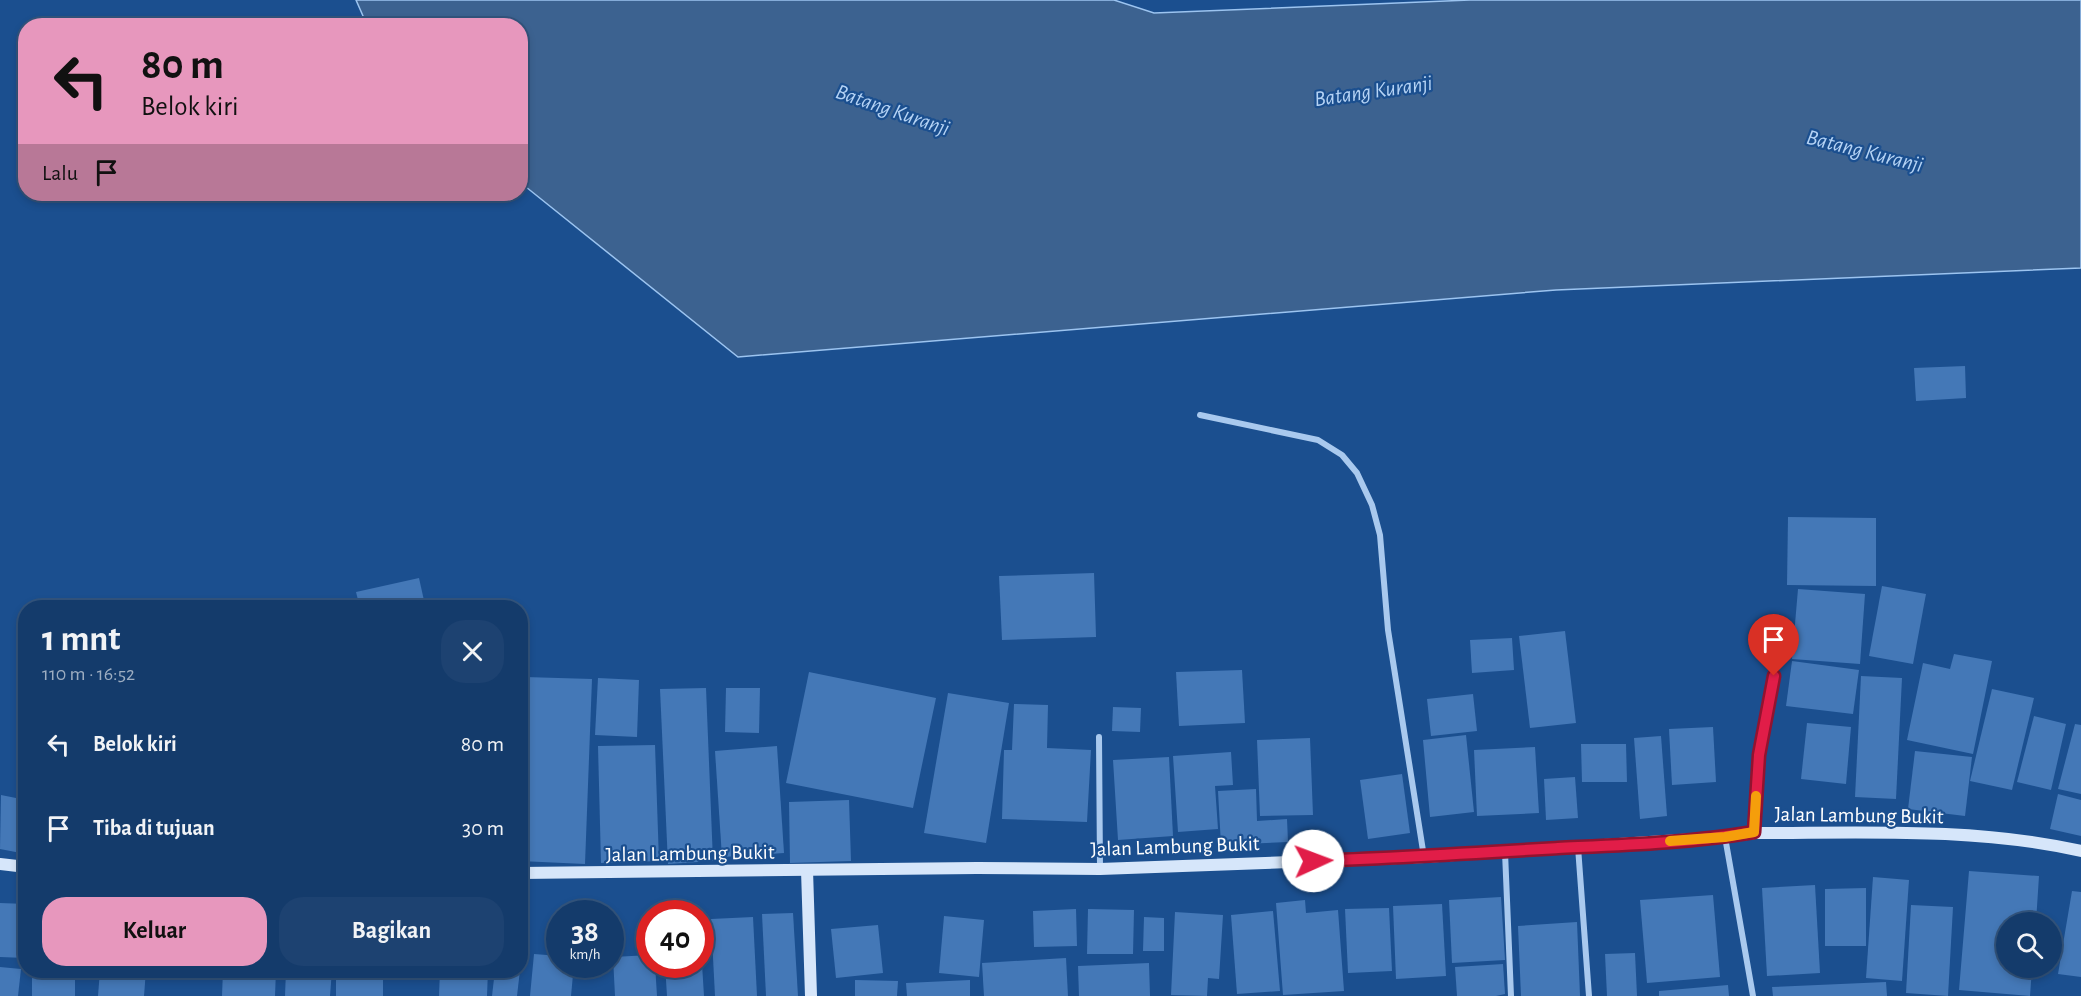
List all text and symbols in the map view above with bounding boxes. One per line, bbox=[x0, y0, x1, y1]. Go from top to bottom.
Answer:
icon: left bbox=[42, 42, 120, 120]
text: 80 m bbox=[141, 44, 224, 86]
water label: Batang Kuranji bbox=[1313, 72, 1434, 110]
water label: Batang Kuranji bbox=[833, 80, 953, 140]
text: Belok kiri bbox=[141, 93, 238, 120]
water label: Batang Kuranji bbox=[1804, 126, 1925, 176]
icon: arrive bbox=[90, 156, 123, 189]
text: Lalu bbox=[42, 162, 78, 184]
pin bbox=[1748, 614, 1799, 676]
button: close bbox=[441, 620, 504, 683]
text: 1 mnt bbox=[42, 621, 120, 657]
icon: arrive bbox=[1757, 623, 1790, 656]
text: 110 m · 16:52 bbox=[42, 664, 135, 684]
icon: left bbox=[42, 728, 75, 761]
text: Belok kiri bbox=[93, 733, 177, 755]
text: 80 m bbox=[461, 733, 504, 755]
street label: Jalan Lambung Bukit bbox=[1774, 804, 1944, 827]
icon: arrive bbox=[42, 812, 75, 845]
text: Tiba di tujuan bbox=[93, 817, 215, 839]
text: 30 m bbox=[462, 817, 504, 839]
position arrow bbox=[1281, 829, 1345, 893]
street label: Jalan Lambung Bukit bbox=[1090, 833, 1260, 860]
street label: Jalan Lambung Bukit bbox=[605, 842, 775, 865]
button: Keluar bbox=[42, 897, 267, 966]
button: Bagikan bbox=[279, 897, 504, 966]
speed limit sign: 40 bbox=[636, 900, 714, 978]
map controls bbox=[1996, 912, 2062, 978]
button: search bbox=[1996, 912, 2062, 978]
text: 38 bbox=[571, 917, 599, 947]
text: km/h bbox=[570, 947, 600, 962]

